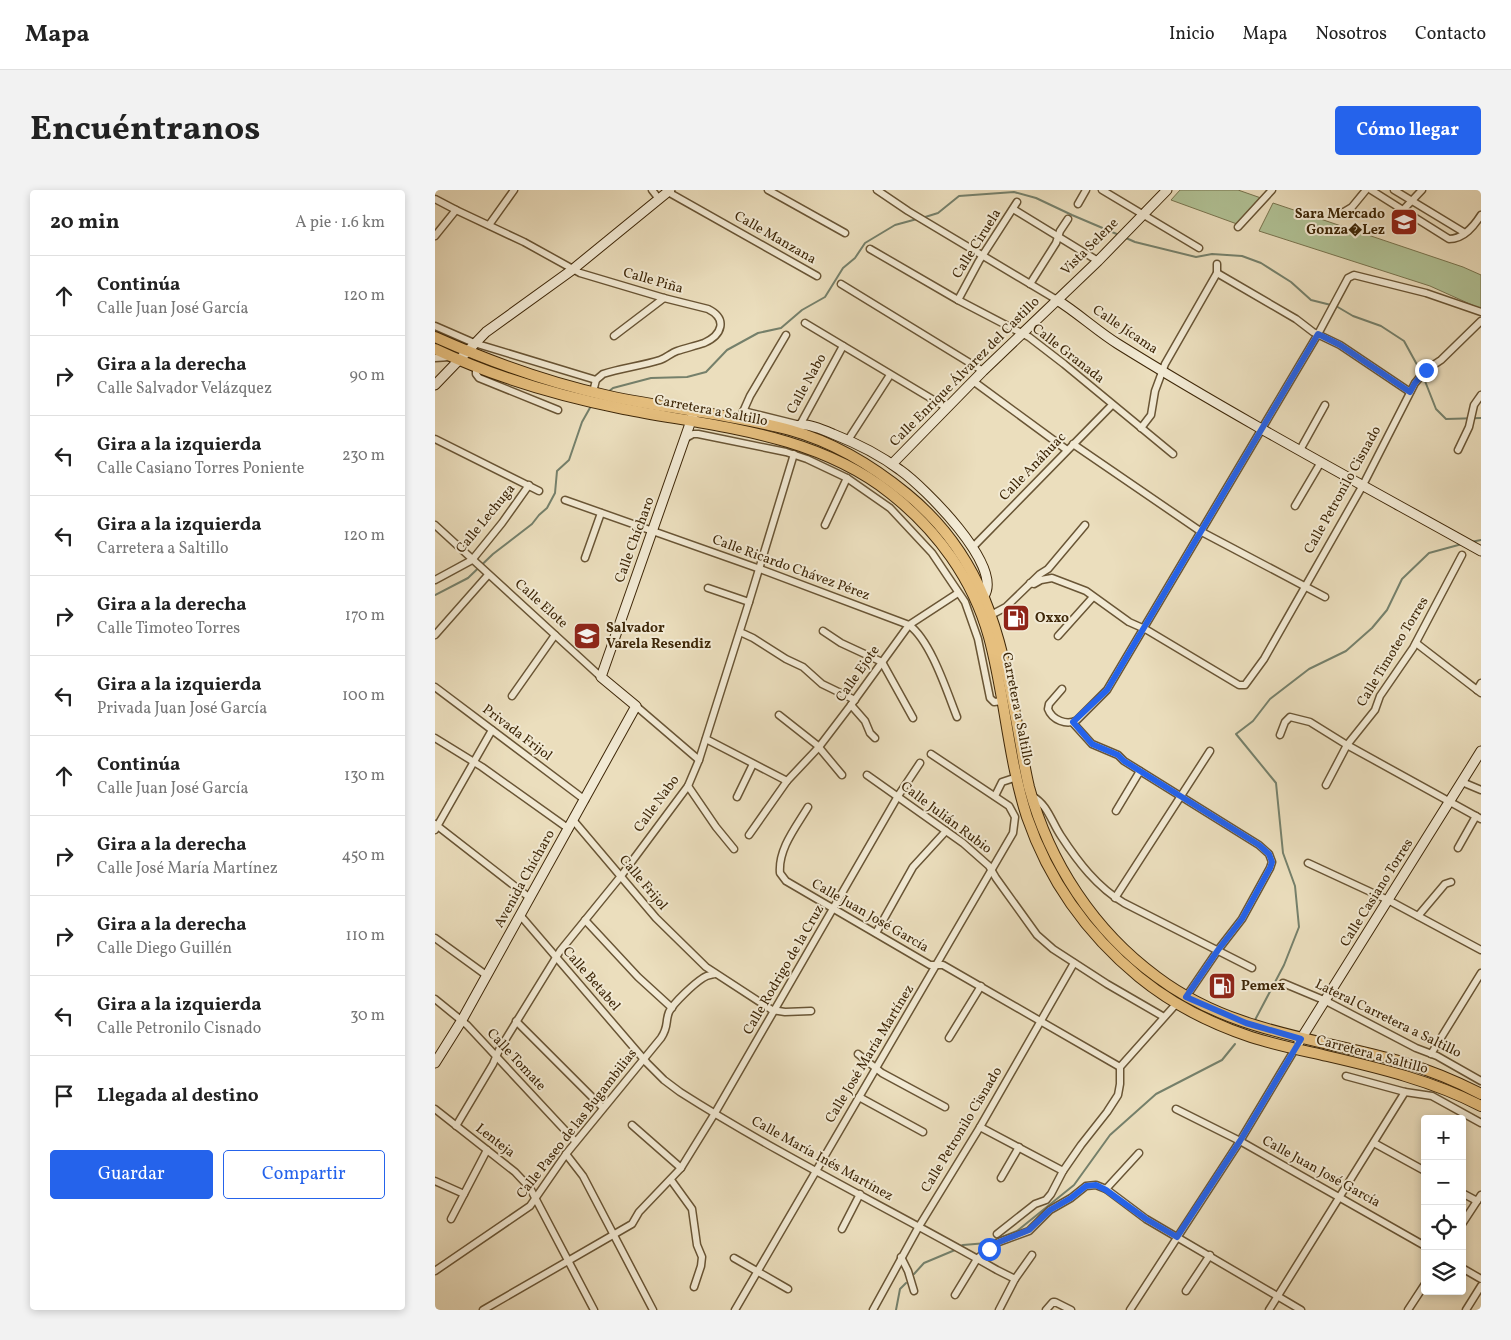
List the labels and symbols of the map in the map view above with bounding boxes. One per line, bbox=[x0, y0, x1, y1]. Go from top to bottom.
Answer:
place label: Sara Mercado Gonza�Lez bbox=[1295, 205, 1385, 240]
street label: Calle Ciruela bbox=[948, 206, 1006, 282]
street label: Calle Manzana bbox=[731, 207, 819, 269]
school or university icon: Sara Mercado Gonza�Lez bbox=[1389, 207, 1419, 237]
street label: Vista Selene bbox=[1057, 214, 1123, 280]
street label: Calle Piña bbox=[621, 263, 685, 299]
street label: Calle Enrique Álvarez del Castillo bbox=[886, 293, 1044, 451]
street label: Calle Jícama bbox=[1088, 301, 1162, 359]
street label: Calle Granada bbox=[1028, 320, 1108, 388]
street label: Calle Nabo bbox=[783, 350, 831, 418]
route end bbox=[1415, 359, 1438, 382]
street label: Carretera a Saltillo bbox=[653, 391, 769, 431]
street label: Calle Petronilo Cisnado bbox=[1300, 423, 1386, 557]
street label: Calle Anáhuac bbox=[995, 429, 1071, 505]
street label: Calle Lechuga bbox=[452, 480, 520, 558]
street label: Calle Chícharo bbox=[611, 494, 659, 586]
street label: Calle Ricardo Chávez Pérez bbox=[709, 531, 873, 605]
street label: Calle Elote bbox=[510, 575, 572, 633]
street label: Calle Timoteo Torres bbox=[1353, 593, 1433, 711]
fuel station icon: Oxxo bbox=[1001, 603, 1031, 633]
place label: Oxxo bbox=[1035, 609, 1069, 628]
place label: Salvador Varela Resendiz bbox=[606, 619, 711, 654]
school or university icon: Salvador Varela Resendiz bbox=[572, 621, 602, 651]
street label: Calle Ejote bbox=[832, 642, 885, 706]
street label: Carretera a Saltillo bbox=[997, 651, 1037, 767]
street label: Privada Frijol bbox=[478, 700, 556, 766]
street label: Calle Nabo bbox=[630, 772, 684, 836]
street label: Calle Julián Rubio bbox=[896, 777, 996, 859]
street label: Avenida Chícharo bbox=[490, 827, 560, 931]
street label: Calle Casiano Torres bbox=[1336, 835, 1418, 951]
street label: Calle Frijol bbox=[614, 851, 672, 915]
street label: Calle Juan José García bbox=[808, 875, 932, 957]
street label: Calle Rodrigo de la Cruz bbox=[739, 901, 829, 1039]
street label: Calle Betabel bbox=[558, 943, 624, 1015]
fuel station icon: Pemex bbox=[1207, 971, 1237, 1001]
street label: Lateral Carretera a Saltillo bbox=[1312, 976, 1464, 1062]
place label: Pemex bbox=[1241, 977, 1285, 996]
street label: Calle José María Martínez bbox=[821, 981, 919, 1127]
street label: Calle Tomate bbox=[482, 1025, 550, 1096]
street label: Carretera a Saltillo bbox=[1314, 1032, 1430, 1078]
street label: Calle Paseo de las Bugambilias bbox=[512, 1045, 642, 1203]
street label: Calle Petronilo Cisnado bbox=[917, 1064, 1007, 1196]
street label: Calle María Inés Martínez bbox=[748, 1112, 896, 1206]
street label: Lenteja bbox=[471, 1120, 519, 1162]
street label: Calle Juan José García bbox=[1258, 1132, 1384, 1212]
route start bbox=[978, 1238, 1001, 1261]

